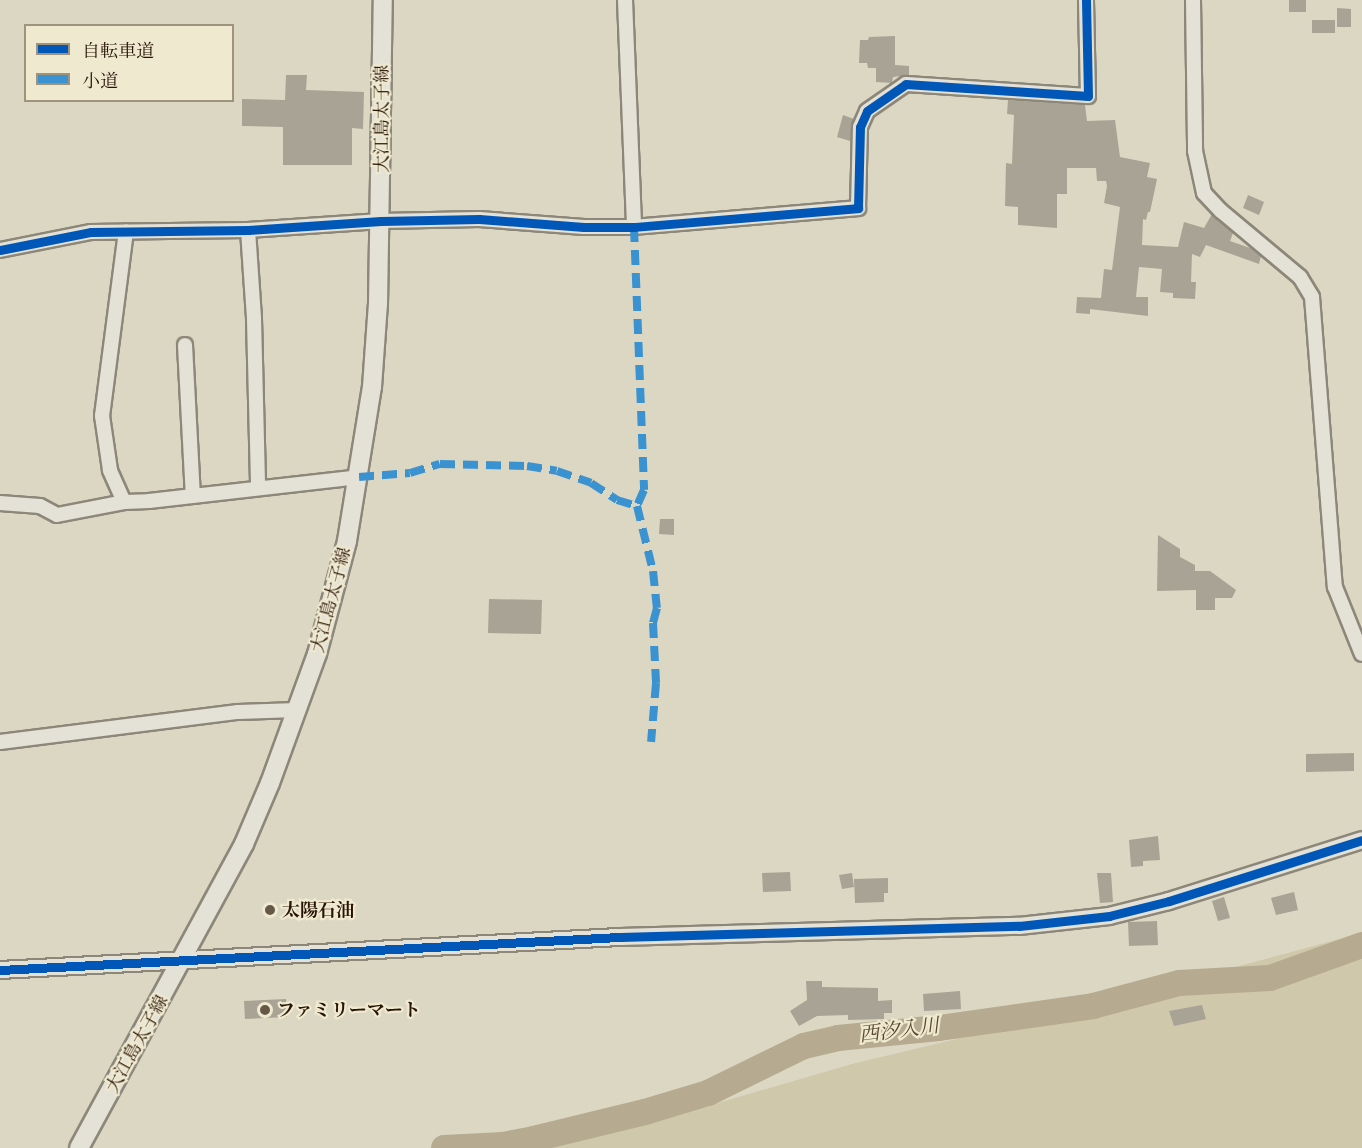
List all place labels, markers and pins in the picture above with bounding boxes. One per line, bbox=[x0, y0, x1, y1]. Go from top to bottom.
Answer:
place label: 太陽石油 bbox=[282, 899, 354, 921]
marker: 太陽石油 bbox=[263, 903, 277, 917]
place label: ファミリーマート bbox=[277, 999, 421, 1021]
marker: ファミリーマート bbox=[258, 1003, 272, 1017]

